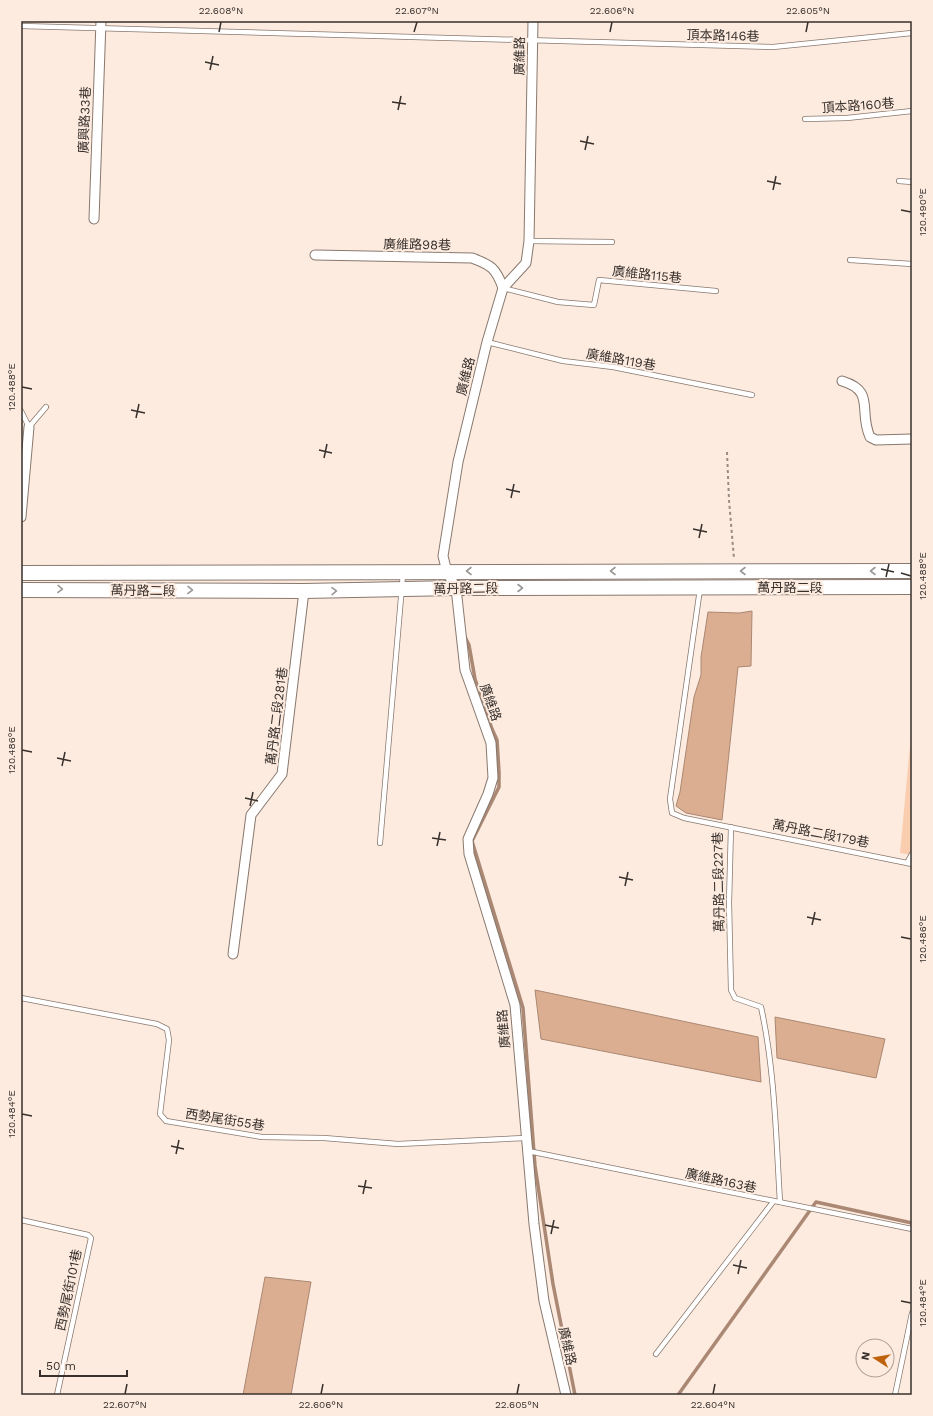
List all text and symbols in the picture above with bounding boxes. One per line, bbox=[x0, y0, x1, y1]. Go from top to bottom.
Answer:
text: 22.608°N bbox=[199, 5, 243, 16]
text: 22.607°N bbox=[395, 5, 439, 16]
text: 22.606°N bbox=[590, 5, 634, 16]
text: 22.605°N bbox=[786, 5, 830, 16]
street label: 頂本路146巷 bbox=[686, 27, 760, 44]
street label: 廣維路 bbox=[512, 36, 527, 76]
street label: 廣興路33巷 bbox=[76, 86, 93, 154]
street label: 頂本路160巷 bbox=[821, 95, 895, 116]
text: 120.490°E bbox=[917, 188, 928, 236]
street label: 廣維路98巷 bbox=[383, 236, 451, 253]
street label: 廣維路115巷 bbox=[611, 263, 682, 286]
street label: 廣維路119巷 bbox=[585, 346, 657, 373]
street label: 廣維路 bbox=[453, 355, 477, 397]
text: 120.488°E bbox=[6, 363, 17, 411]
text: 120.488°E bbox=[917, 552, 928, 600]
one-way arrow bbox=[466, 567, 472, 575]
one-way arrow bbox=[610, 567, 616, 575]
one-way arrow bbox=[740, 567, 746, 575]
one-way arrow bbox=[870, 567, 876, 575]
street label: 萬丹路二段 bbox=[433, 580, 499, 597]
street label: 萬丹路二段 bbox=[757, 580, 823, 595]
street label: 萬丹路二段 bbox=[110, 582, 176, 599]
one-way arrow bbox=[517, 584, 523, 592]
one-way arrow bbox=[57, 585, 63, 593]
one-way arrow bbox=[187, 586, 193, 594]
one-way arrow bbox=[331, 586, 337, 595]
street label: 萬丹路二段281巷 bbox=[263, 666, 290, 766]
street label: 廣維路 bbox=[477, 681, 504, 723]
text: 120.486°E bbox=[6, 726, 17, 774]
street label: 萬丹路二段179巷 bbox=[771, 817, 871, 850]
street label: 萬丹路二段227巷 bbox=[710, 832, 727, 932]
text: 120.486°E bbox=[917, 915, 928, 963]
street label: 廣維路 bbox=[494, 1009, 513, 1049]
text: 120.484°E bbox=[6, 1090, 17, 1138]
street label: 西勢尾街55巷 bbox=[184, 1106, 266, 1133]
street label: 廣維路163巷 bbox=[684, 1166, 758, 1195]
street label: 西勢尾街101巷 bbox=[53, 1248, 84, 1332]
text: 120.484°E bbox=[917, 1279, 928, 1327]
street label: 廣維路 bbox=[556, 1325, 579, 1367]
north arrow bbox=[855, 1338, 895, 1378]
text: N bbox=[859, 1351, 873, 1361]
scale bar bbox=[40, 1352, 127, 1378]
text: 50 m bbox=[46, 1359, 76, 1373]
text: 22.607°N bbox=[103, 1399, 147, 1410]
text: 22.606°N bbox=[299, 1399, 343, 1410]
text: 22.605°N bbox=[495, 1399, 539, 1410]
text: 22.604°N bbox=[691, 1399, 735, 1410]

